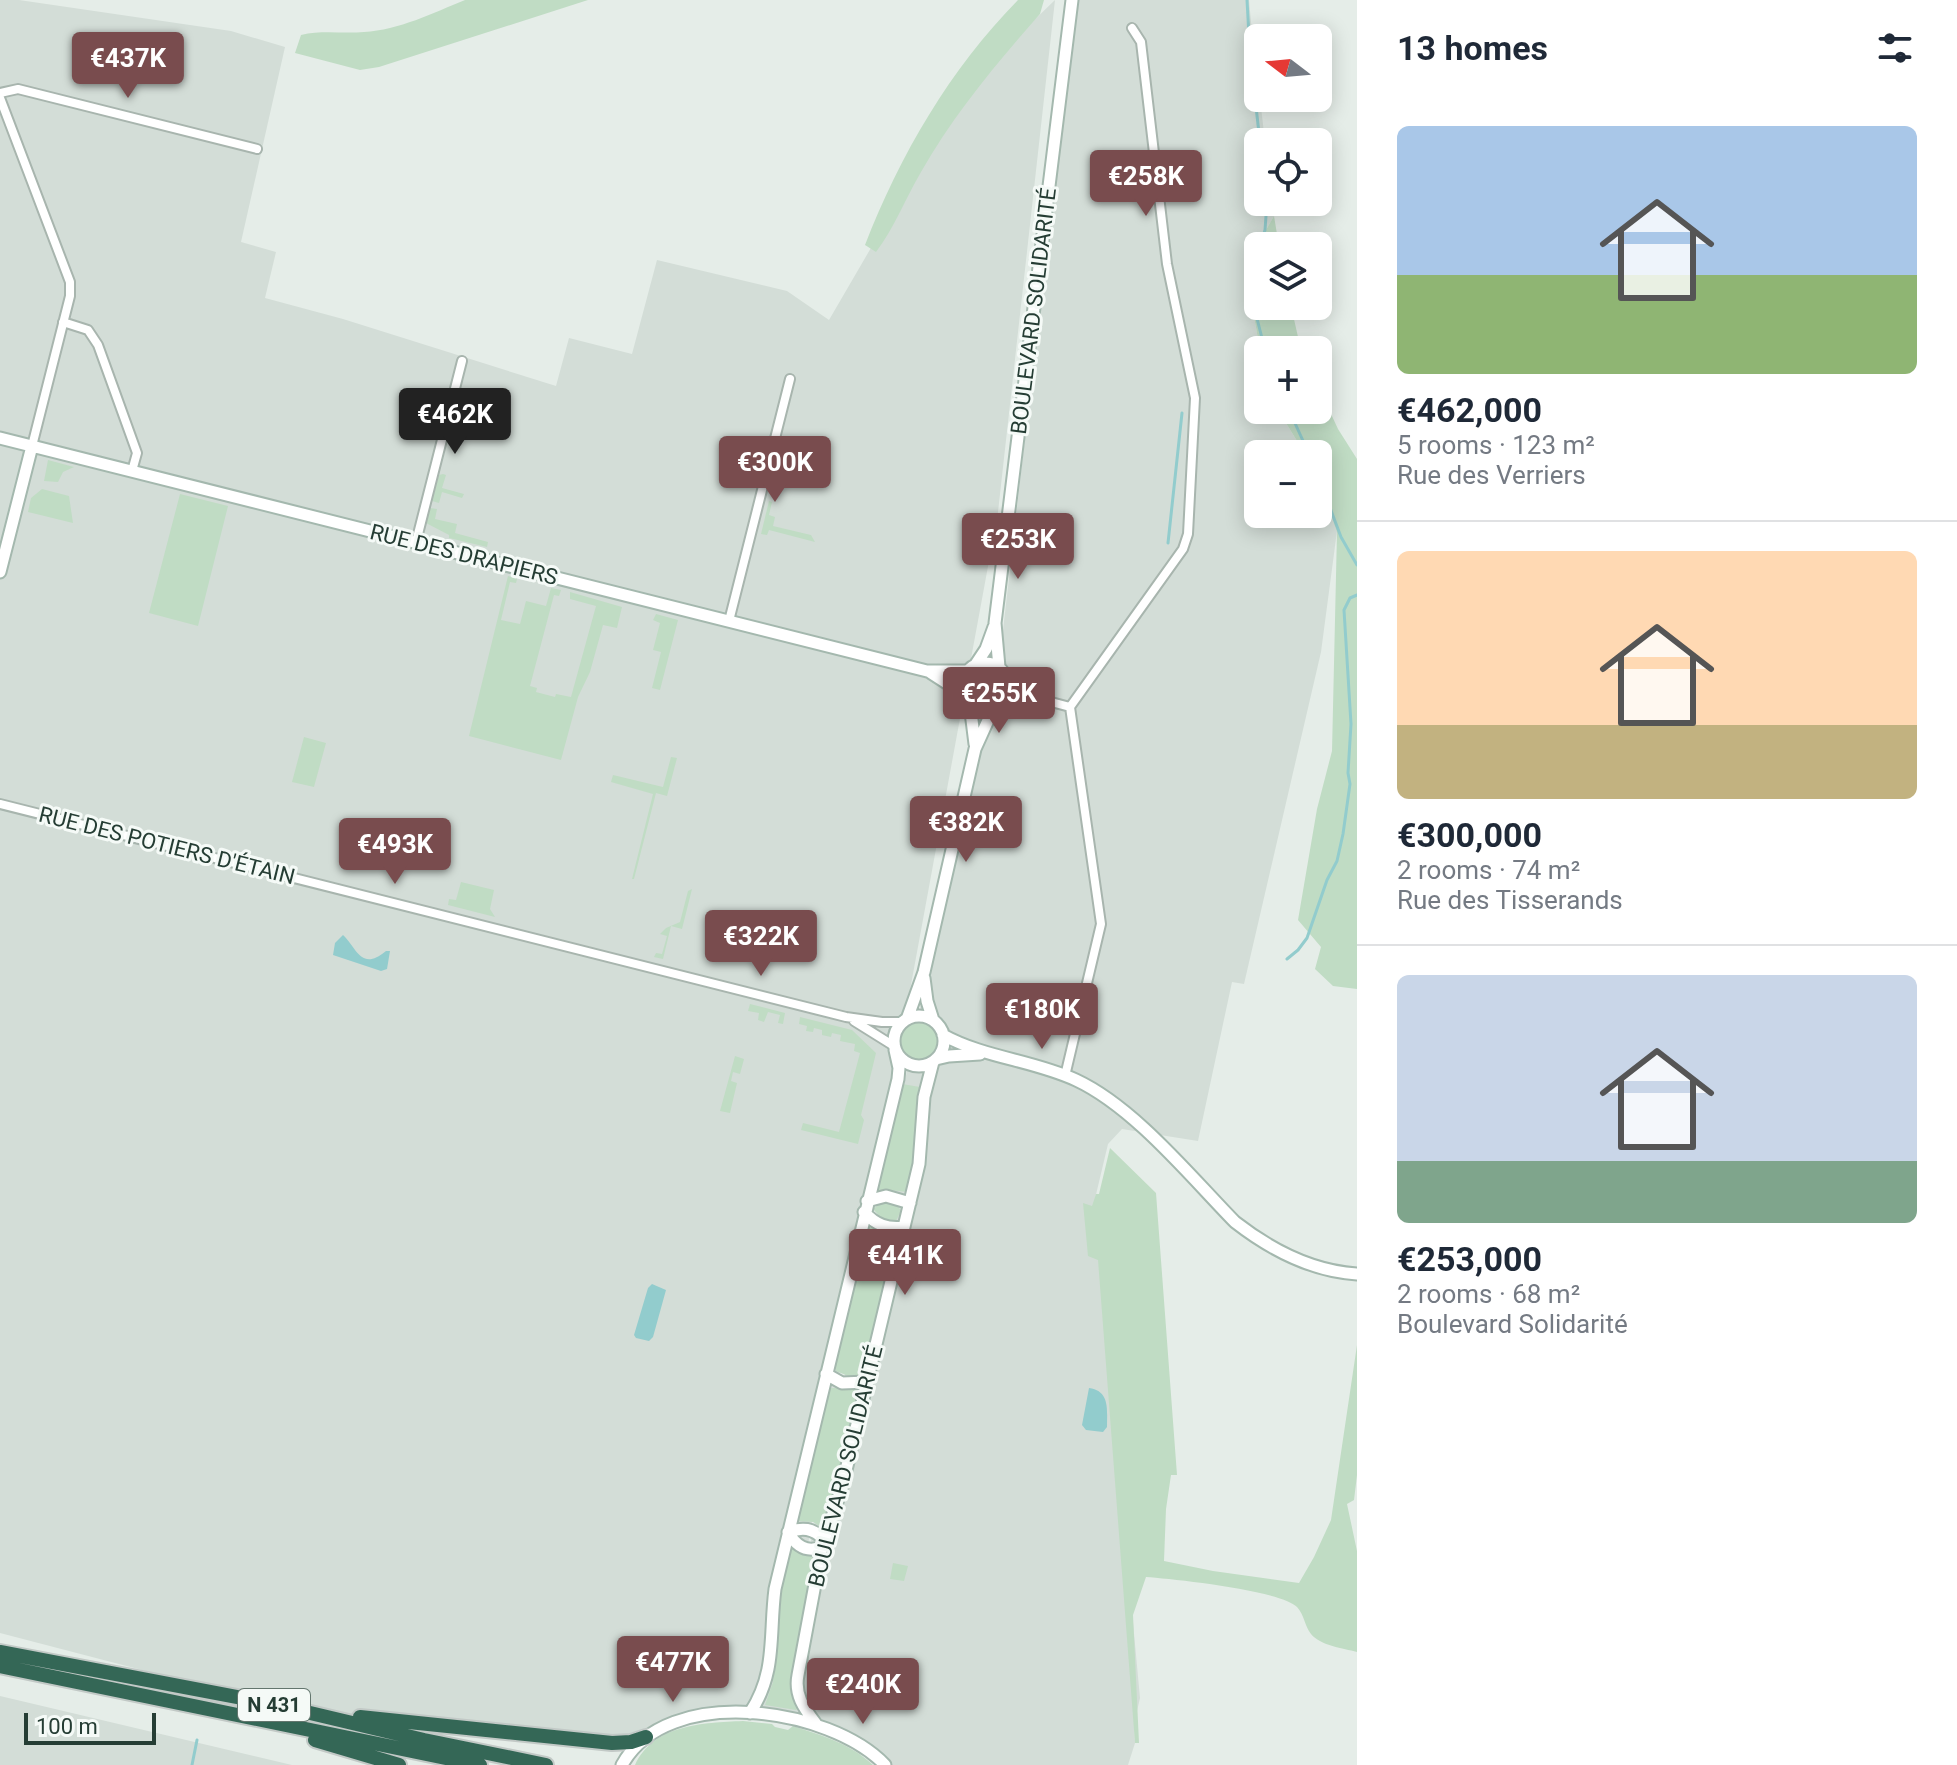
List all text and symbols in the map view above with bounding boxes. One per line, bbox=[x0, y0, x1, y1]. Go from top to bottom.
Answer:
north arrow bbox=[1244, 24, 1332, 112]
map controls bbox=[1244, 24, 1332, 528]
icon: filters bbox=[1873, 26, 1917, 70]
text: 13 homes bbox=[1397, 28, 1548, 68]
pin: €437K bbox=[72, 32, 184, 100]
text: €437K bbox=[90, 43, 166, 73]
button: locate bbox=[1244, 128, 1332, 216]
pin: €258K bbox=[1090, 150, 1202, 218]
text: €258K bbox=[1108, 161, 1184, 191]
icon: home bbox=[1585, 178, 1729, 322]
street label: BOULEVARD SOLIDARITÉ bbox=[1006, 187, 1061, 436]
button: layers bbox=[1244, 232, 1332, 320]
button: + bbox=[1244, 336, 1332, 424]
pin: €462K bbox=[399, 388, 511, 456]
text: €462,000 bbox=[1397, 390, 1542, 430]
text: €462K bbox=[417, 399, 493, 429]
text: 5 rooms · 123 m² bbox=[1397, 430, 1595, 460]
pin: €300K bbox=[719, 436, 831, 504]
button: − bbox=[1244, 440, 1332, 528]
text: €300K bbox=[737, 447, 813, 477]
text: Rue des Verriers bbox=[1397, 460, 1586, 490]
pin: €253K bbox=[962, 513, 1074, 581]
street label: RUE DES DRAPIERS bbox=[367, 519, 560, 590]
text: €253K bbox=[980, 524, 1056, 554]
icon: home bbox=[1585, 603, 1729, 747]
pin: €255K bbox=[943, 667, 1055, 735]
text: €255K bbox=[961, 678, 1037, 708]
pin: €382K bbox=[910, 796, 1022, 864]
street label: RUE DES POTIERS D'ÉTAIN bbox=[36, 802, 297, 889]
text: €382K bbox=[928, 807, 1004, 837]
text: €300,000 bbox=[1397, 815, 1542, 855]
pin: €493K bbox=[339, 818, 451, 886]
text: €493K bbox=[357, 829, 433, 859]
text: 2 rooms · 74 m² bbox=[1397, 855, 1580, 885]
text: Rue des Tisserands bbox=[1397, 885, 1623, 915]
pin: €322K bbox=[705, 910, 817, 978]
text: €322K bbox=[723, 921, 799, 951]
pin: €180K bbox=[986, 983, 1098, 1051]
text: €180K bbox=[1004, 994, 1080, 1024]
icon: home bbox=[1585, 1027, 1729, 1171]
pin: €441K bbox=[849, 1229, 961, 1297]
text: €253,000 bbox=[1397, 1239, 1542, 1279]
text: €441K bbox=[867, 1240, 943, 1270]
text: 2 rooms · 68 m² bbox=[1397, 1279, 1580, 1309]
text: Boulevard Solidarité bbox=[1397, 1309, 1628, 1339]
street label: BOULEVARD SOLIDARITÉ bbox=[803, 1343, 888, 1589]
pin: €477K bbox=[617, 1636, 729, 1704]
text: €477K bbox=[635, 1647, 711, 1677]
pin: €240K bbox=[807, 1658, 919, 1726]
text: €240K bbox=[825, 1669, 901, 1699]
road number: N 431 bbox=[238, 1689, 310, 1721]
scale bar bbox=[24, 1709, 156, 1745]
text: 100 m bbox=[36, 1714, 98, 1739]

